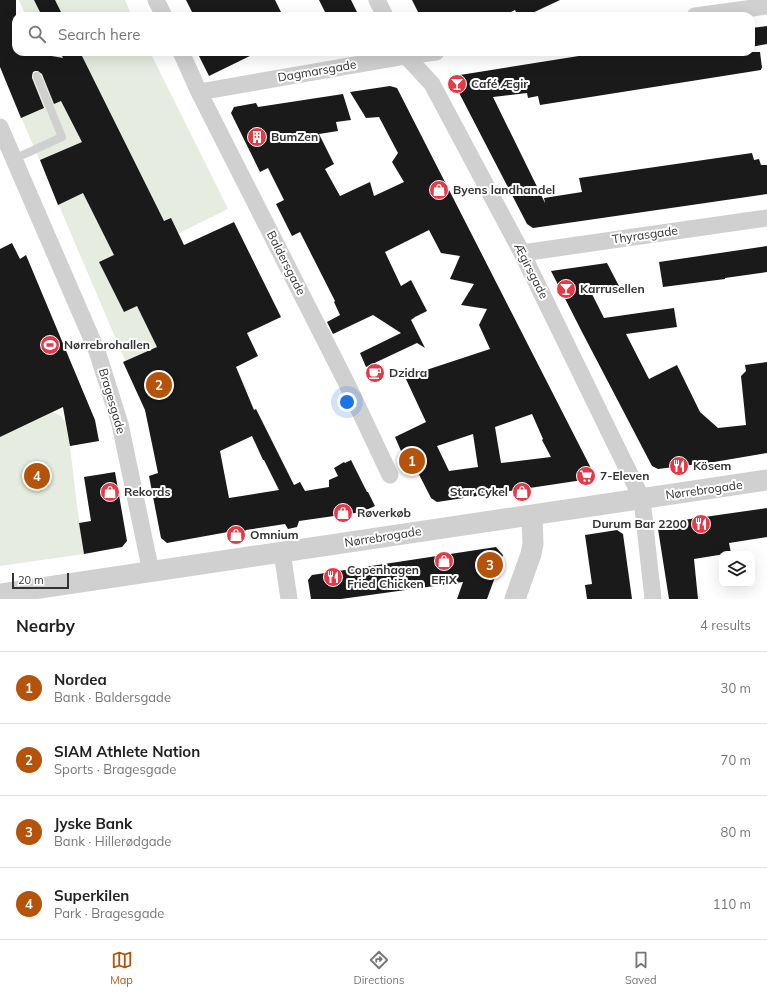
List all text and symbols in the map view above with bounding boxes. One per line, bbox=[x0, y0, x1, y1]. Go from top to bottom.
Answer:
search box bbox=[12, 12, 755, 56]
icon: search bbox=[26, 23, 48, 45]
text: Search here bbox=[58, 25, 140, 44]
street label: Dagmarsgade bbox=[276, 56, 357, 85]
bar icon: Café Ægir bbox=[446, 73, 468, 95]
place label: Café Ægir bbox=[471, 76, 528, 91]
building icon: BumZen bbox=[246, 126, 268, 148]
place label: BumZen bbox=[271, 129, 318, 144]
shop icon: Byens landhandel bbox=[428, 179, 450, 201]
place label: Byens landhandel bbox=[453, 182, 555, 197]
street label: Thyrasgade bbox=[611, 222, 679, 247]
street label: Baldersgade bbox=[264, 228, 309, 298]
street label: Ægirsgade bbox=[511, 240, 552, 301]
bar icon: Karrusellen bbox=[555, 278, 577, 300]
place label: Karrusellen bbox=[580, 281, 645, 296]
sports icon: Nørrebrohallen bbox=[39, 334, 61, 356]
place label: Nørrebrohallen bbox=[64, 337, 150, 352]
cafe icon: Dzidra bbox=[364, 362, 386, 384]
place label: Dzidra bbox=[389, 365, 427, 380]
street label: Bragesgade bbox=[96, 366, 129, 435]
pin: 2 bbox=[146, 370, 172, 400]
your location bbox=[337, 392, 357, 412]
pin: 1 bbox=[399, 446, 425, 476]
restaurant icon: Kösem bbox=[668, 455, 690, 477]
place label: Kösem bbox=[693, 458, 732, 473]
pin: 4 bbox=[24, 461, 50, 491]
supermarket icon: 7-Eleven bbox=[575, 465, 597, 487]
place label: 7-Eleven bbox=[600, 468, 649, 483]
street label: Nørrebrogade bbox=[665, 477, 743, 502]
shop icon: Rekords bbox=[99, 481, 121, 503]
shop icon: Star Cykel bbox=[511, 481, 533, 503]
place label: Rekords bbox=[124, 484, 171, 499]
place label: Star Cykel bbox=[450, 484, 508, 499]
shop icon: Røverkøb bbox=[332, 502, 354, 524]
place label: Røverkøb bbox=[357, 505, 411, 520]
restaurant icon: Durum Bar 2200 bbox=[690, 513, 712, 535]
place label: Durum Bar 2200 bbox=[592, 516, 687, 531]
street label: Nørrebrogade bbox=[343, 523, 422, 550]
shop icon: Omnium bbox=[225, 524, 247, 546]
place label: Omnium bbox=[250, 527, 299, 542]
shop icon: EFIX bbox=[433, 550, 455, 572]
pin: 3 bbox=[477, 550, 503, 580]
map controls bbox=[719, 551, 755, 587]
button: layers bbox=[719, 551, 755, 587]
place label: Copenhagen Fried Chicken bbox=[347, 562, 424, 591]
restaurant icon: Copenhagen Fried Chicken bbox=[322, 566, 344, 588]
scale bar bbox=[12, 571, 69, 590]
place label: EFIX bbox=[431, 572, 458, 587]
text: 20 m bbox=[18, 573, 44, 587]
text: Nearby bbox=[16, 615, 75, 636]
text: 4 results bbox=[700, 617, 751, 633]
text: Nordea bbox=[54, 670, 107, 689]
text: 1 bbox=[25, 680, 33, 696]
text: 30 m bbox=[721, 680, 751, 696]
text: Bank · Baldersgade bbox=[54, 689, 171, 705]
text: SIAM Athlete Nation bbox=[54, 742, 200, 761]
text: 2 bbox=[25, 752, 33, 768]
text: 70 m bbox=[721, 752, 751, 768]
text: Sports · Bragesgade bbox=[54, 761, 176, 777]
text: Jyske Bank bbox=[54, 814, 132, 833]
text: 3 bbox=[25, 824, 33, 840]
text: 80 m bbox=[721, 824, 751, 840]
text: Bank · Hillerødgade bbox=[54, 833, 171, 849]
text: Superkilen bbox=[54, 886, 129, 905]
text: 4 bbox=[25, 896, 33, 912]
text: 110 m bbox=[713, 896, 751, 912]
text: Park · Bragesgade bbox=[54, 905, 164, 921]
tab: Map bbox=[110, 949, 133, 987]
tab: Directions bbox=[354, 949, 404, 987]
tab: Saved bbox=[625, 949, 657, 987]

